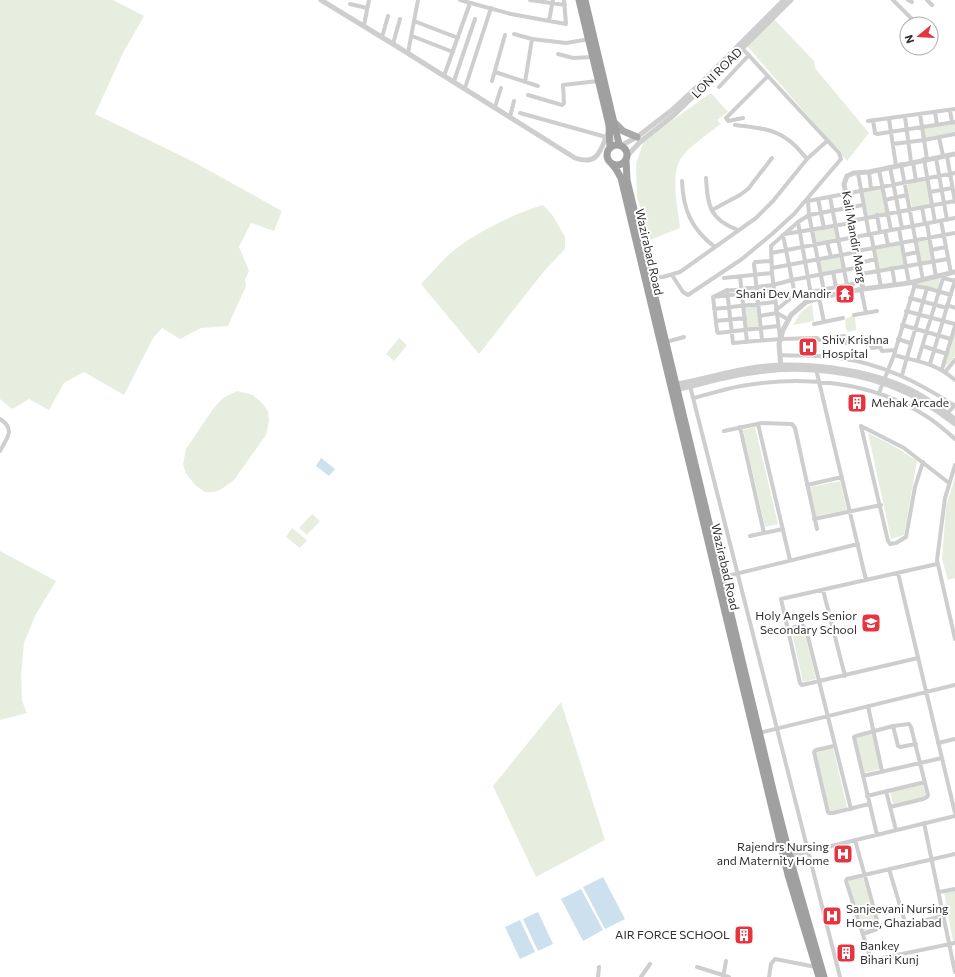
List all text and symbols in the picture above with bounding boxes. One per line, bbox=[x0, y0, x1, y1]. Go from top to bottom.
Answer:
north arrow bbox=[899, 16, 939, 56]
text: N bbox=[902, 33, 916, 45]
street label: LONI ROAD bbox=[688, 44, 745, 100]
street label: Kali Mandir Marg bbox=[840, 190, 870, 284]
street label: Wazirabad Road bbox=[633, 207, 667, 297]
temple icon: Shani Dev Mandir bbox=[834, 283, 856, 305]
place label: Shani Dev Mandir bbox=[736, 286, 831, 300]
place label: Shiv Krishna Hospital bbox=[822, 332, 889, 360]
hospital icon: Shiv Krishna Hospital bbox=[797, 336, 819, 358]
building icon: Mehak Arcade bbox=[846, 392, 868, 414]
place label: Mehak Arcade bbox=[871, 395, 949, 409]
street label: Wazirabad Road bbox=[709, 522, 743, 612]
place label: Holy Angels Senior Secondary School bbox=[755, 608, 857, 636]
school or university icon: Holy Angels Senior Secondary School bbox=[860, 612, 882, 634]
place label: Rajendrs Nursing and Maternity Home bbox=[717, 839, 829, 867]
hospital icon: Rajendrs Nursing and Maternity Home bbox=[832, 843, 854, 865]
place label: Sanjeevani Nursing Home, Ghaziabad bbox=[846, 901, 949, 929]
hospital icon: Sanjeevani Nursing Home, Ghaziabad bbox=[821, 905, 843, 927]
building icon: AIR FORCE SCHOOL bbox=[733, 924, 755, 946]
place label: AIR FORCE SCHOOL bbox=[615, 927, 730, 941]
place label: Bankey Bihari Kunj bbox=[860, 938, 919, 966]
building icon: Bankey Bihari Kunj bbox=[835, 942, 857, 964]

